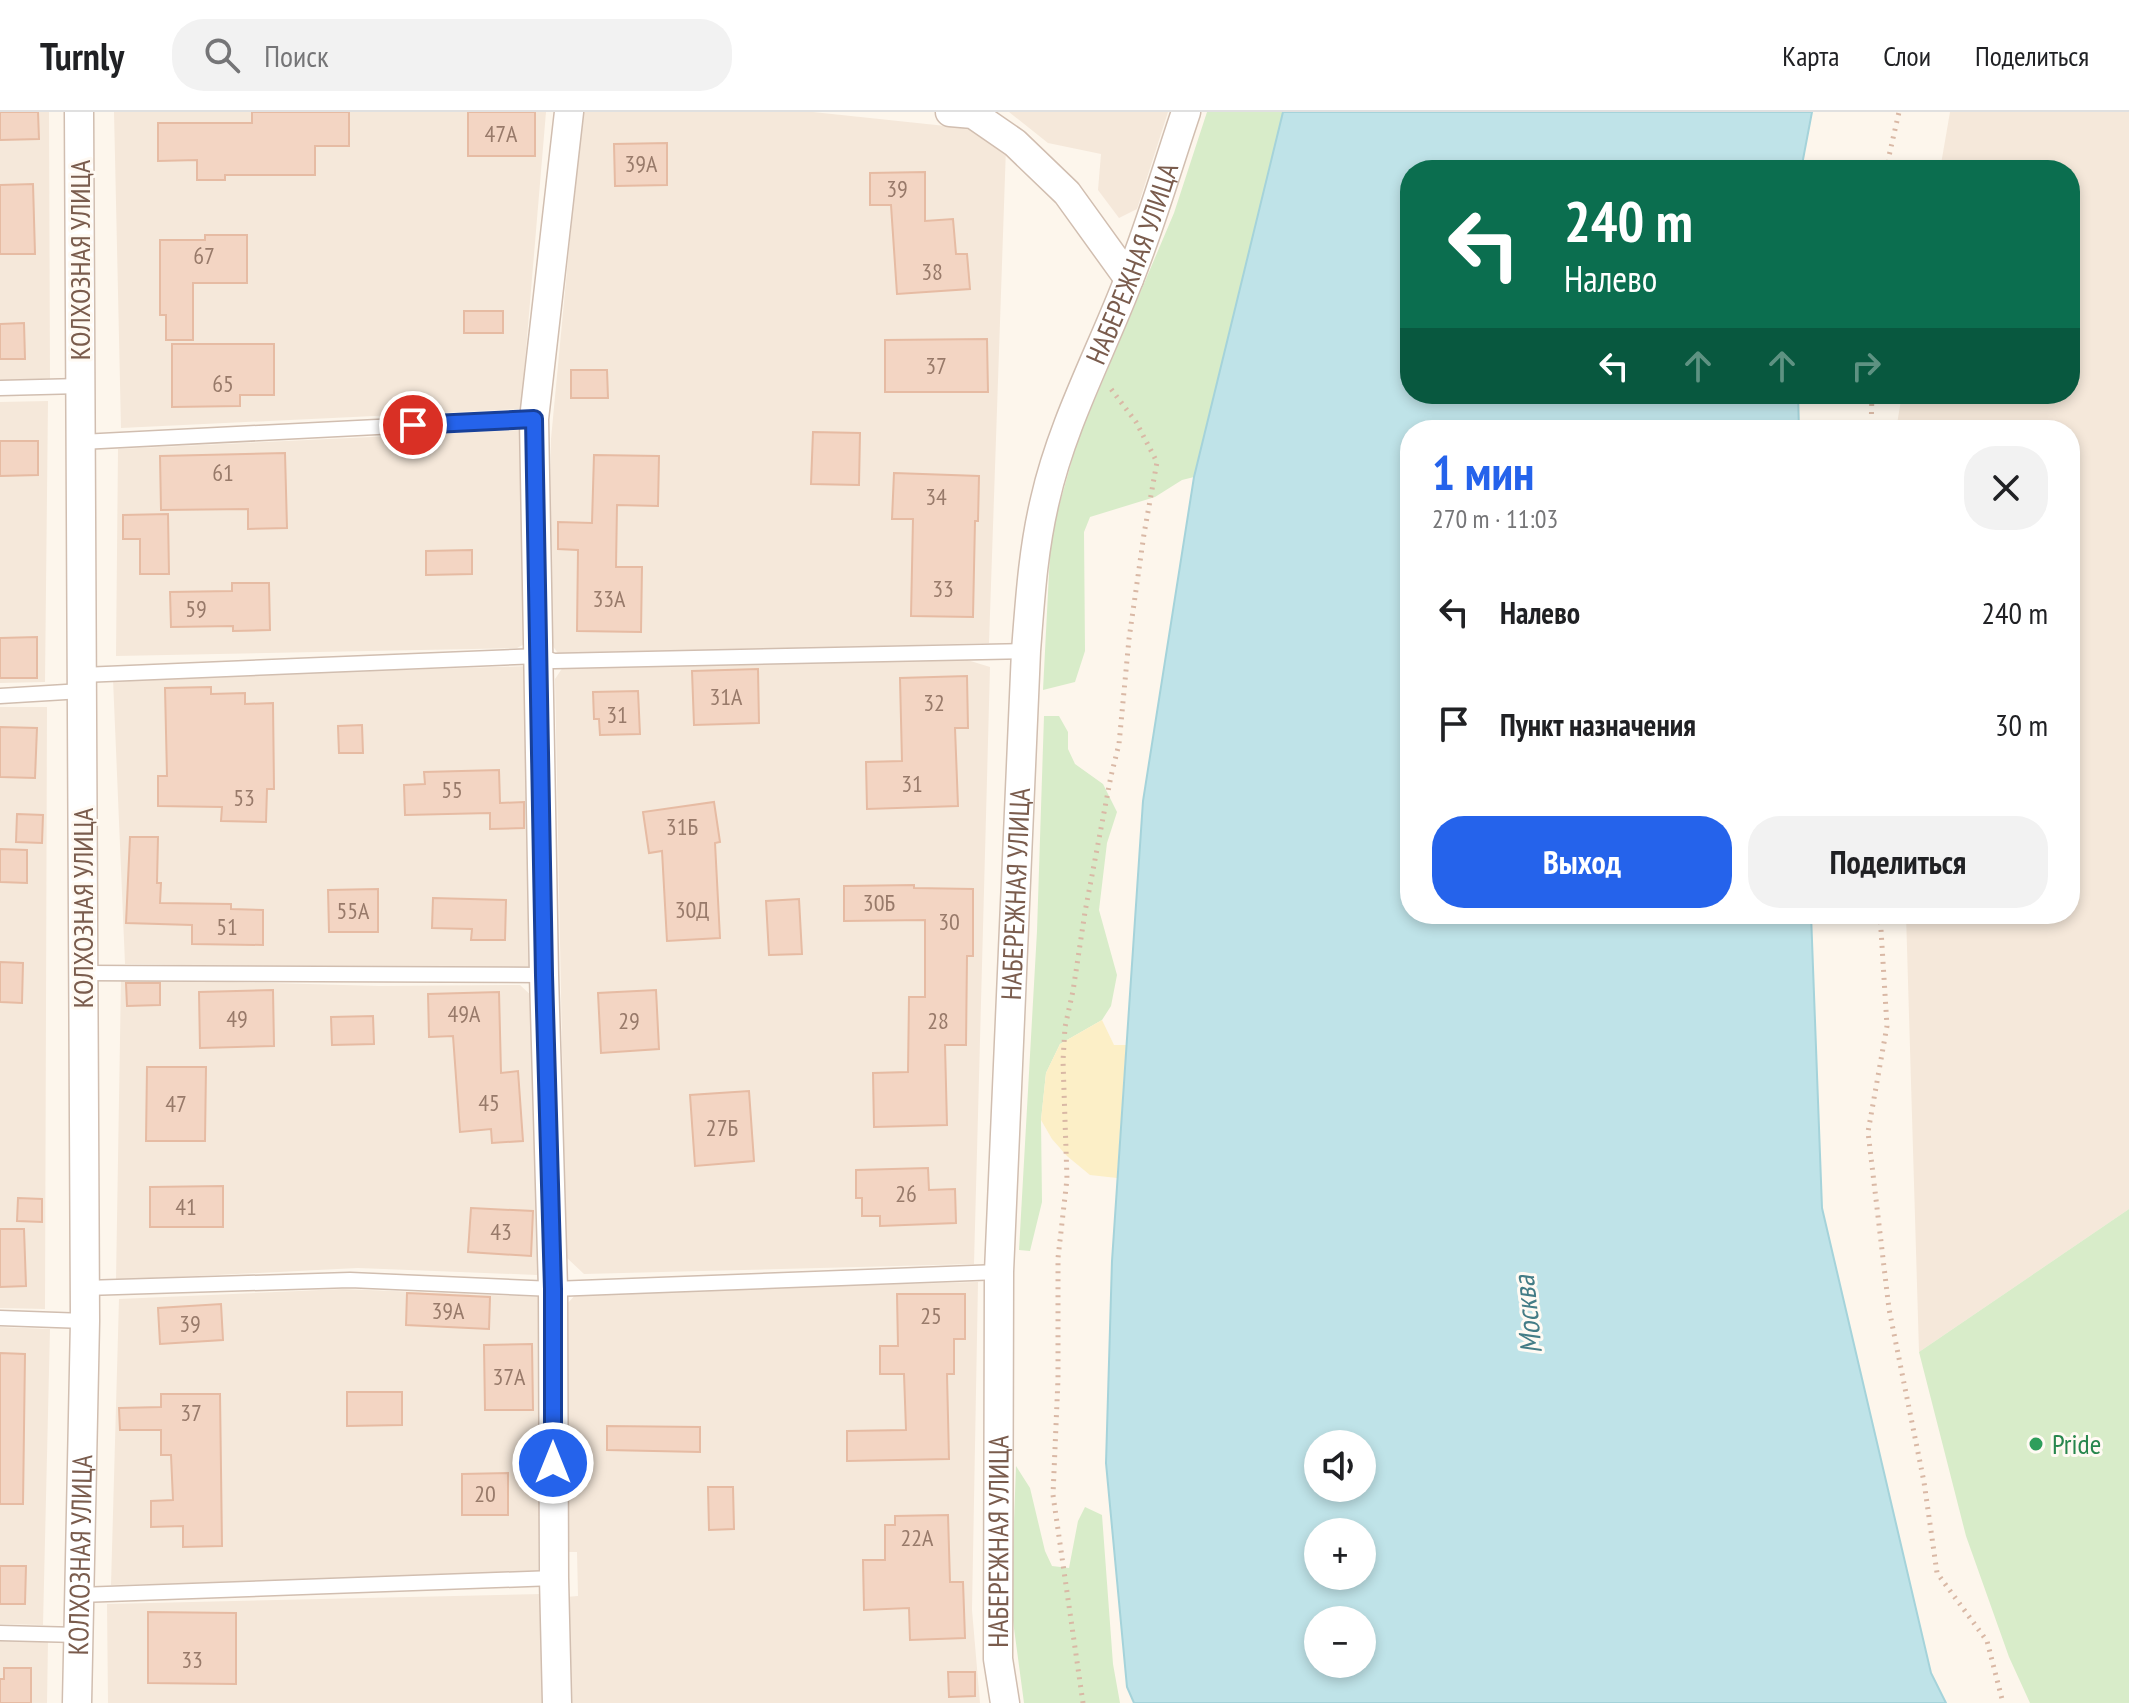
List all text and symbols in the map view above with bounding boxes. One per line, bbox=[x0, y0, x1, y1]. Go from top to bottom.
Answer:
search box bbox=[172, 19, 732, 91]
text: Turnly bbox=[40, 31, 124, 80]
icon: search bbox=[200, 33, 244, 77]
text: Поиск bbox=[264, 36, 329, 75]
text: Карта bbox=[1782, 37, 1839, 74]
text: Слои bbox=[1883, 37, 1931, 74]
text: Поделиться bbox=[1975, 37, 2089, 74]
house number: 47А bbox=[485, 118, 518, 149]
house number: 39А bbox=[625, 148, 658, 179]
street label: НАБЕРЕЖНАЯ УЛИЦА bbox=[1077, 157, 1186, 370]
street label: КОЛХОЗНАЯ УЛИЦА bbox=[61, 159, 98, 360]
house number: 39 bbox=[886, 173, 908, 204]
text: 240 m bbox=[1564, 185, 1693, 257]
icon: left bbox=[1432, 192, 1536, 296]
house number: 67 bbox=[193, 240, 215, 271]
text: Налево bbox=[1564, 255, 1657, 302]
house number: 38 bbox=[921, 256, 943, 287]
icon: left bbox=[1592, 344, 1636, 388]
icon: ahead bbox=[1676, 344, 1720, 388]
icon: ahead bbox=[1760, 344, 1804, 388]
icon: right bbox=[1844, 344, 1888, 388]
house number: 37 bbox=[925, 350, 947, 381]
house number: 65 bbox=[212, 368, 234, 399]
pin bbox=[379, 391, 447, 459]
icon: arrive bbox=[391, 403, 435, 447]
text: 1 мин bbox=[1432, 441, 1534, 503]
button: close bbox=[1964, 446, 2048, 530]
house number: 61 bbox=[212, 457, 234, 488]
house number: 34 bbox=[925, 481, 947, 512]
text: 270 m · 11:03 bbox=[1432, 502, 1558, 535]
house number: 33 bbox=[932, 573, 954, 604]
house number: 33А bbox=[593, 583, 626, 614]
icon: left bbox=[1432, 590, 1476, 634]
house number: 59 bbox=[185, 593, 207, 624]
text: Налево bbox=[1500, 593, 1580, 632]
text: 240 m bbox=[1982, 593, 2048, 632]
house number: 31А bbox=[710, 681, 743, 712]
house number: 32 bbox=[923, 687, 945, 718]
house number: 31 bbox=[606, 699, 628, 730]
icon: arrive bbox=[1432, 702, 1476, 746]
text: Пункт назначения bbox=[1500, 705, 1696, 744]
text: 30 m bbox=[1995, 705, 2048, 744]
house number: 31 bbox=[901, 768, 923, 799]
house number: 55 bbox=[441, 774, 463, 805]
house number: 53 bbox=[233, 782, 255, 813]
street label: НАБЕРЕЖНАЯ УЛИЦА bbox=[992, 786, 1038, 1001]
street label: КОЛХОЗНАЯ УЛИЦА bbox=[64, 807, 101, 1008]
house number: 31Б bbox=[666, 811, 698, 842]
button: Выход bbox=[1432, 816, 1732, 908]
button: Поделиться bbox=[1748, 816, 2048, 908]
house number: 30Б bbox=[863, 887, 895, 918]
house number: 30Д bbox=[675, 894, 709, 925]
house number: 55А bbox=[337, 895, 370, 926]
house number: 30 bbox=[938, 906, 960, 937]
house number: 51 bbox=[216, 911, 238, 942]
house number: 49А bbox=[448, 998, 481, 1029]
house number: 49 bbox=[226, 1003, 248, 1034]
house number: 29 bbox=[618, 1005, 640, 1036]
house number: 28 bbox=[927, 1005, 949, 1036]
house number: 45 bbox=[478, 1087, 500, 1118]
house number: 47 bbox=[165, 1088, 187, 1119]
house number: 27Б bbox=[706, 1112, 738, 1143]
house number: 26 bbox=[895, 1178, 917, 1209]
house number: 41 bbox=[175, 1191, 197, 1222]
house number: 43 bbox=[490, 1216, 512, 1247]
water label: Москва bbox=[1503, 1272, 1550, 1356]
house number: 39А bbox=[432, 1295, 465, 1326]
house number: 25 bbox=[920, 1300, 942, 1331]
house number: 39 bbox=[179, 1308, 201, 1339]
house number: 37А bbox=[493, 1361, 526, 1392]
house number: 37 bbox=[180, 1397, 202, 1428]
position arrow bbox=[511, 1421, 595, 1505]
place label: Pride bbox=[2052, 1425, 2101, 1462]
map controls bbox=[1304, 1430, 1376, 1678]
button: sound bbox=[1304, 1430, 1376, 1502]
street label: НАБЕРЕЖНАЯ УЛИЦА bbox=[979, 1434, 1017, 1648]
marker: Pride bbox=[2027, 1435, 2045, 1453]
street label: КОЛХОЗНАЯ УЛИЦА bbox=[59, 1454, 100, 1656]
house number: 20 bbox=[474, 1478, 496, 1509]
button: + bbox=[1304, 1518, 1376, 1590]
house number: 22А bbox=[901, 1522, 934, 1553]
button: − bbox=[1304, 1606, 1376, 1678]
house number: 33 bbox=[181, 1644, 203, 1675]

